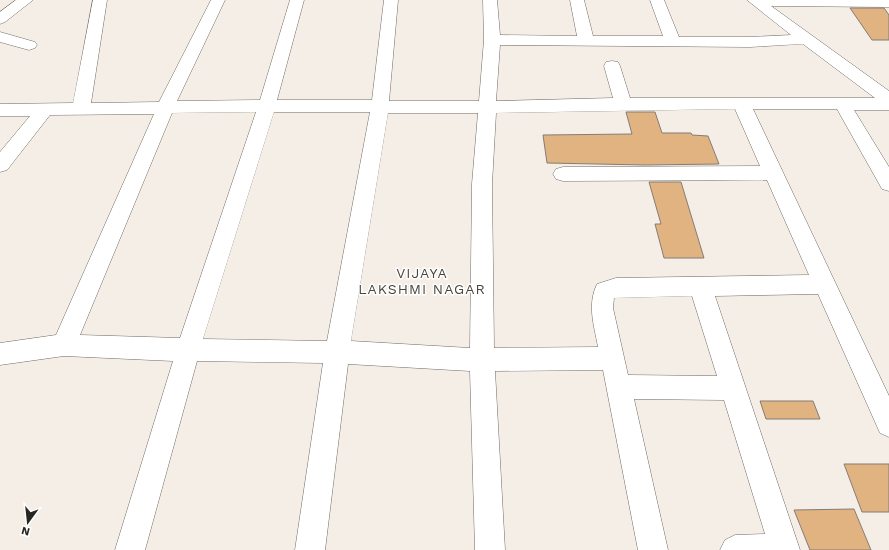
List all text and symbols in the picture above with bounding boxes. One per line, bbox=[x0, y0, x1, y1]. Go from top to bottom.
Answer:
district label: VIJAYA LAKSHMI NAGAR bbox=[358, 265, 486, 297]
north arrow bbox=[8, 502, 48, 542]
text: N bbox=[20, 524, 31, 539]

